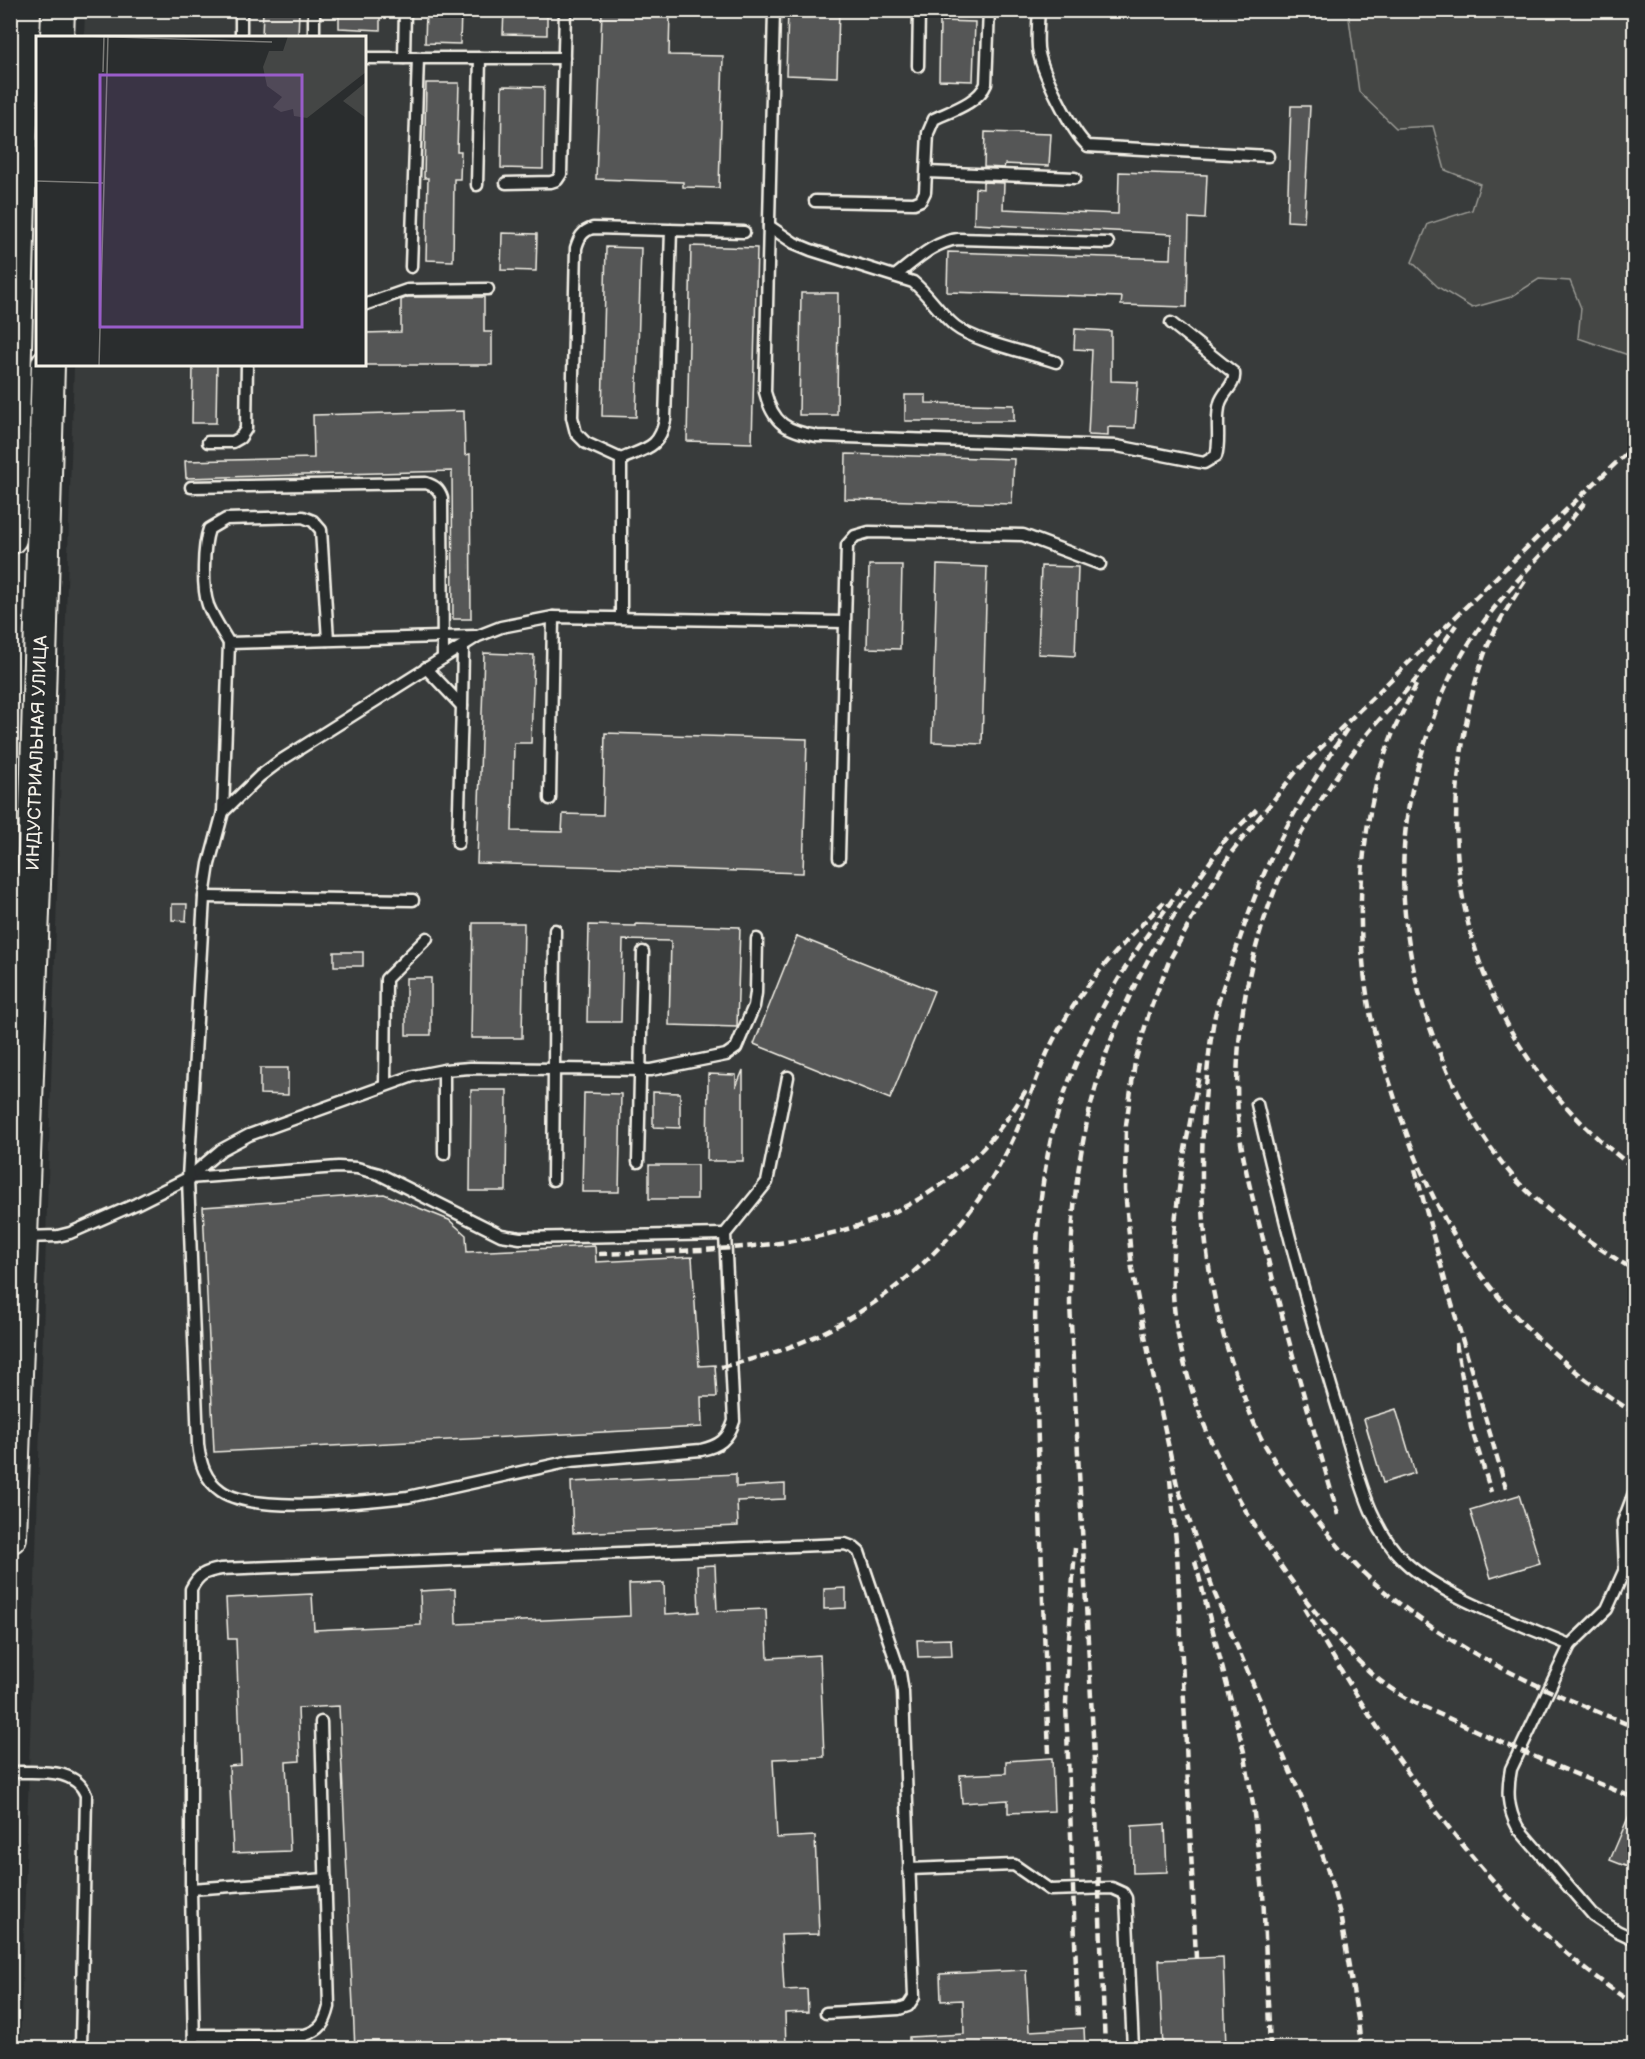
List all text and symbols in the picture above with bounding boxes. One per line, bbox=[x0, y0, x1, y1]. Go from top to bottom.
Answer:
inset map bbox=[36, 36, 366, 366]
street label: ИНДУСТРИАЛЬНАЯ УЛИЦА bbox=[22, 635, 52, 871]

